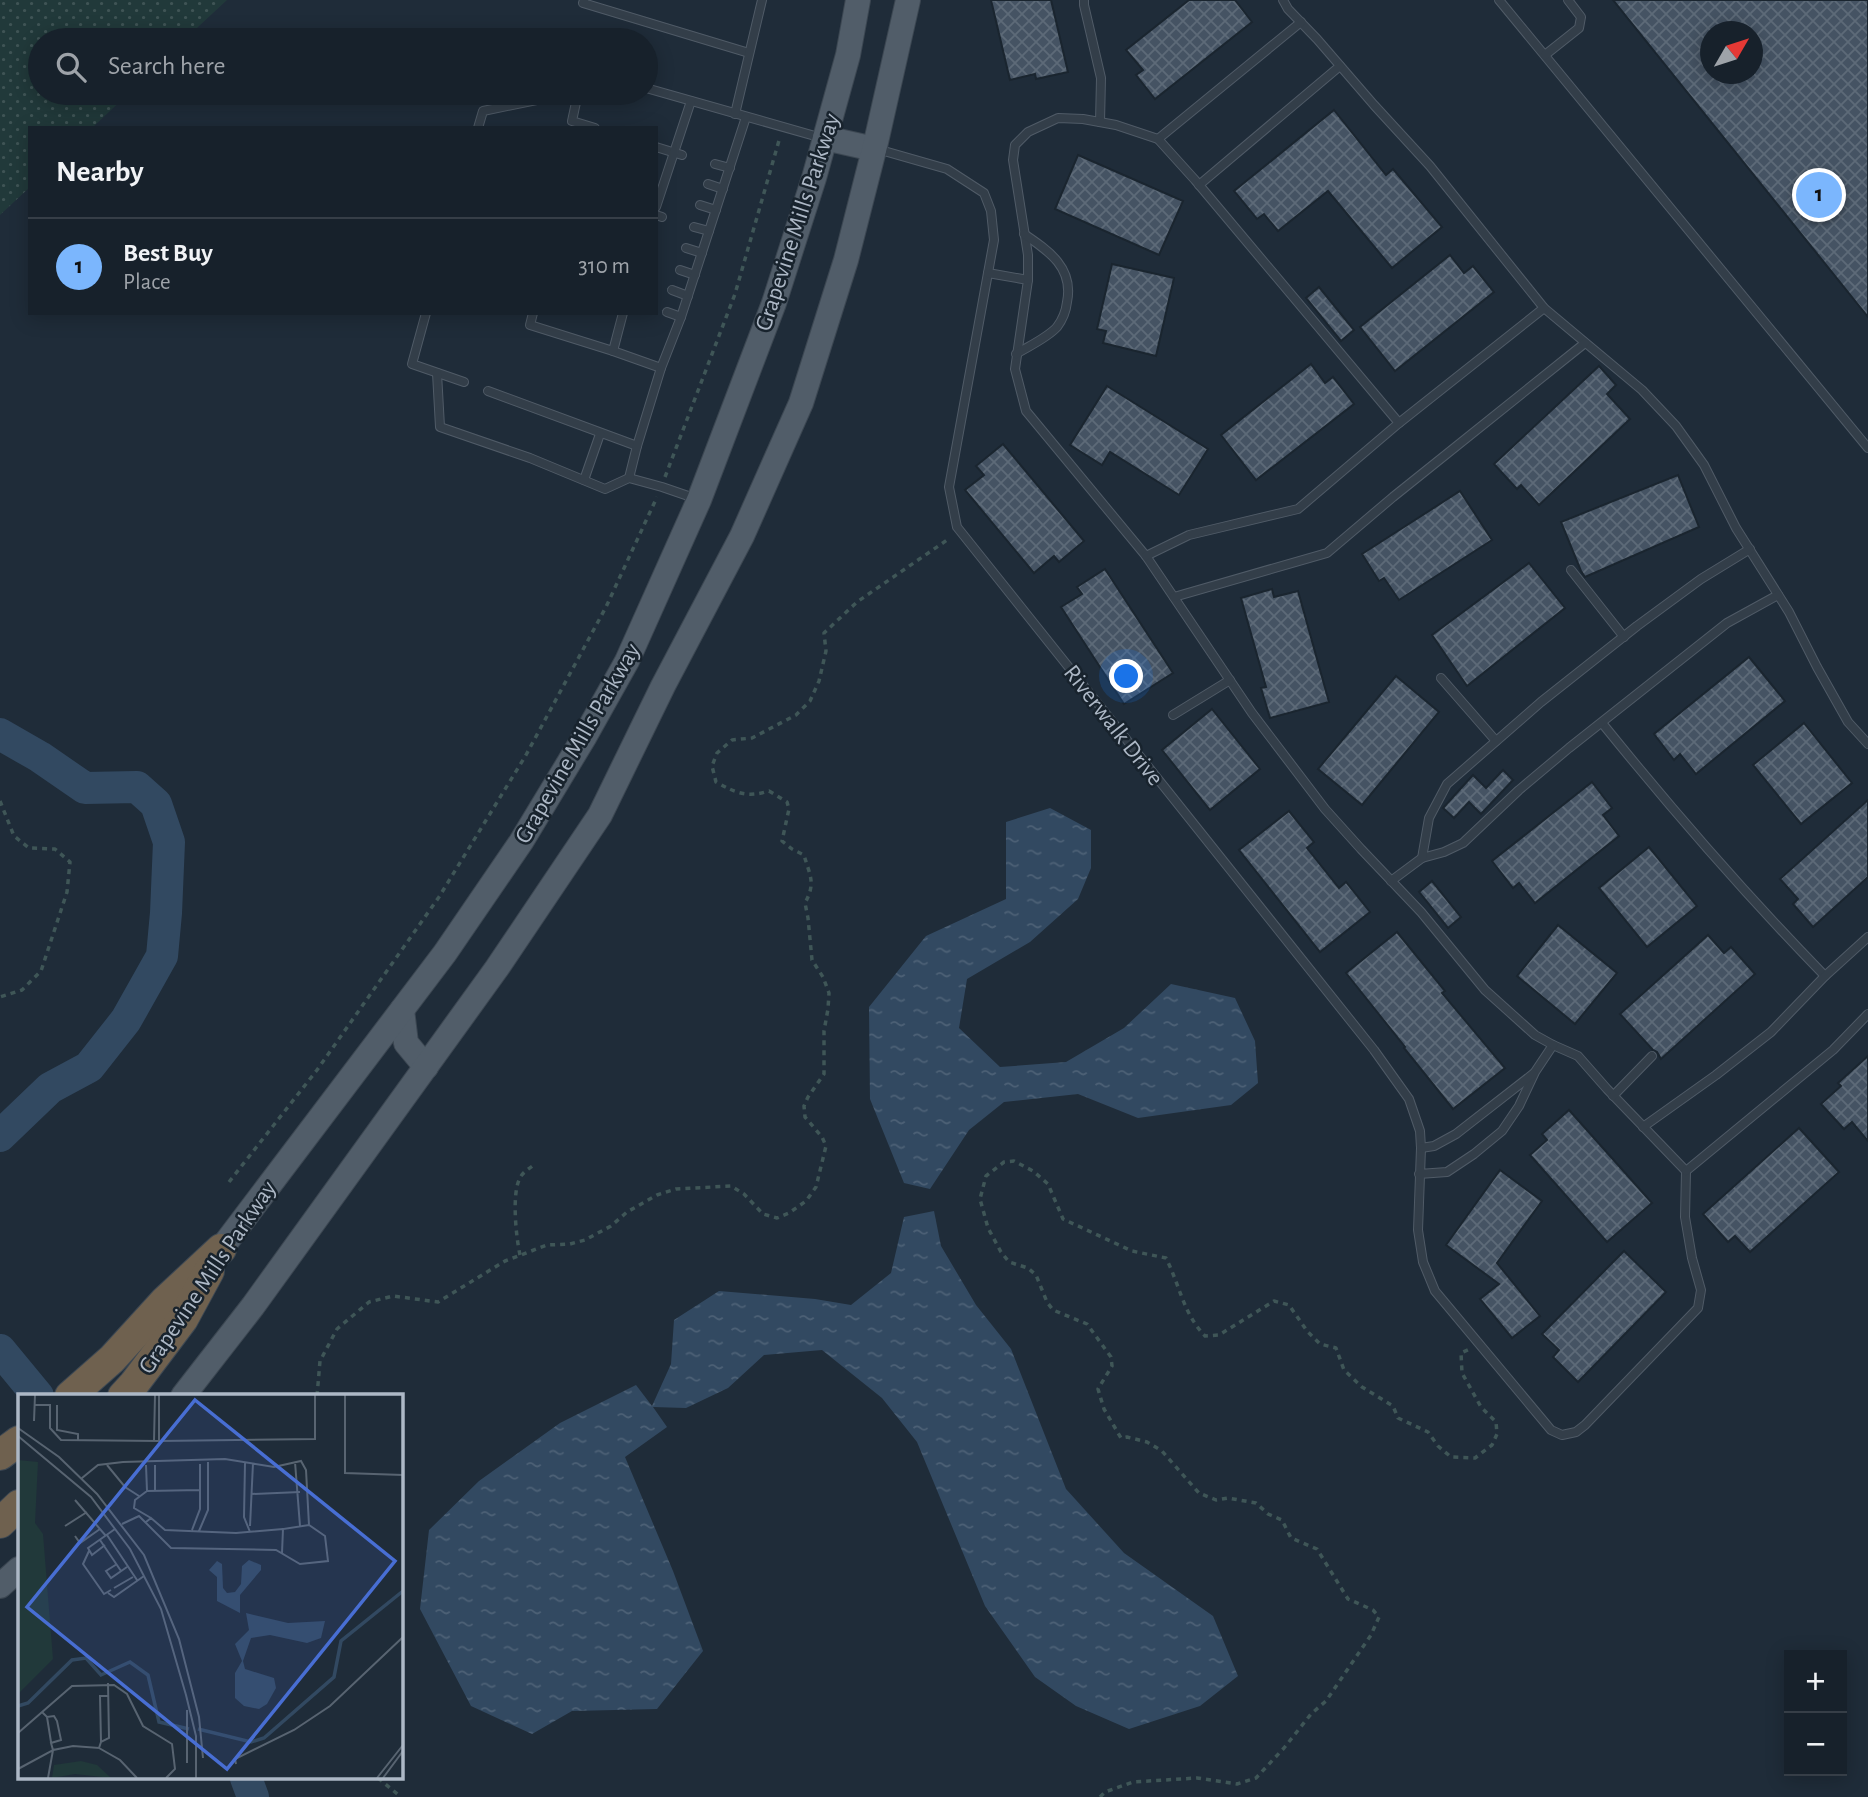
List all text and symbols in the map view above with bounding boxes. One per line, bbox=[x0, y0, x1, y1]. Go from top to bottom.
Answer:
north arrow bbox=[1700, 21, 1763, 84]
search box bbox=[28, 28, 658, 105]
icon: search bbox=[52, 48, 90, 86]
text: Search here bbox=[108, 53, 226, 79]
street label: Grapevine Mills Parkway bbox=[751, 111, 844, 334]
text: Nearby bbox=[56, 157, 144, 187]
pin: 1 bbox=[1796, 169, 1842, 221]
text: Best Buy bbox=[123, 240, 213, 266]
text: 1 bbox=[75, 255, 83, 278]
text: 310 m bbox=[578, 255, 630, 278]
text: Place bbox=[123, 271, 171, 294]
street label: Grapevine Mills Parkway bbox=[511, 639, 645, 848]
your location bbox=[1109, 659, 1143, 693]
street label: Riverwalk Drive bbox=[1059, 661, 1168, 790]
street label: Grapevine Mills Parkway bbox=[134, 1177, 281, 1378]
inset map bbox=[18, 1394, 402, 1780]
map controls bbox=[1784, 1650, 1847, 1776]
button: + bbox=[1784, 1650, 1847, 1713]
button: − bbox=[1784, 1713, 1847, 1776]

